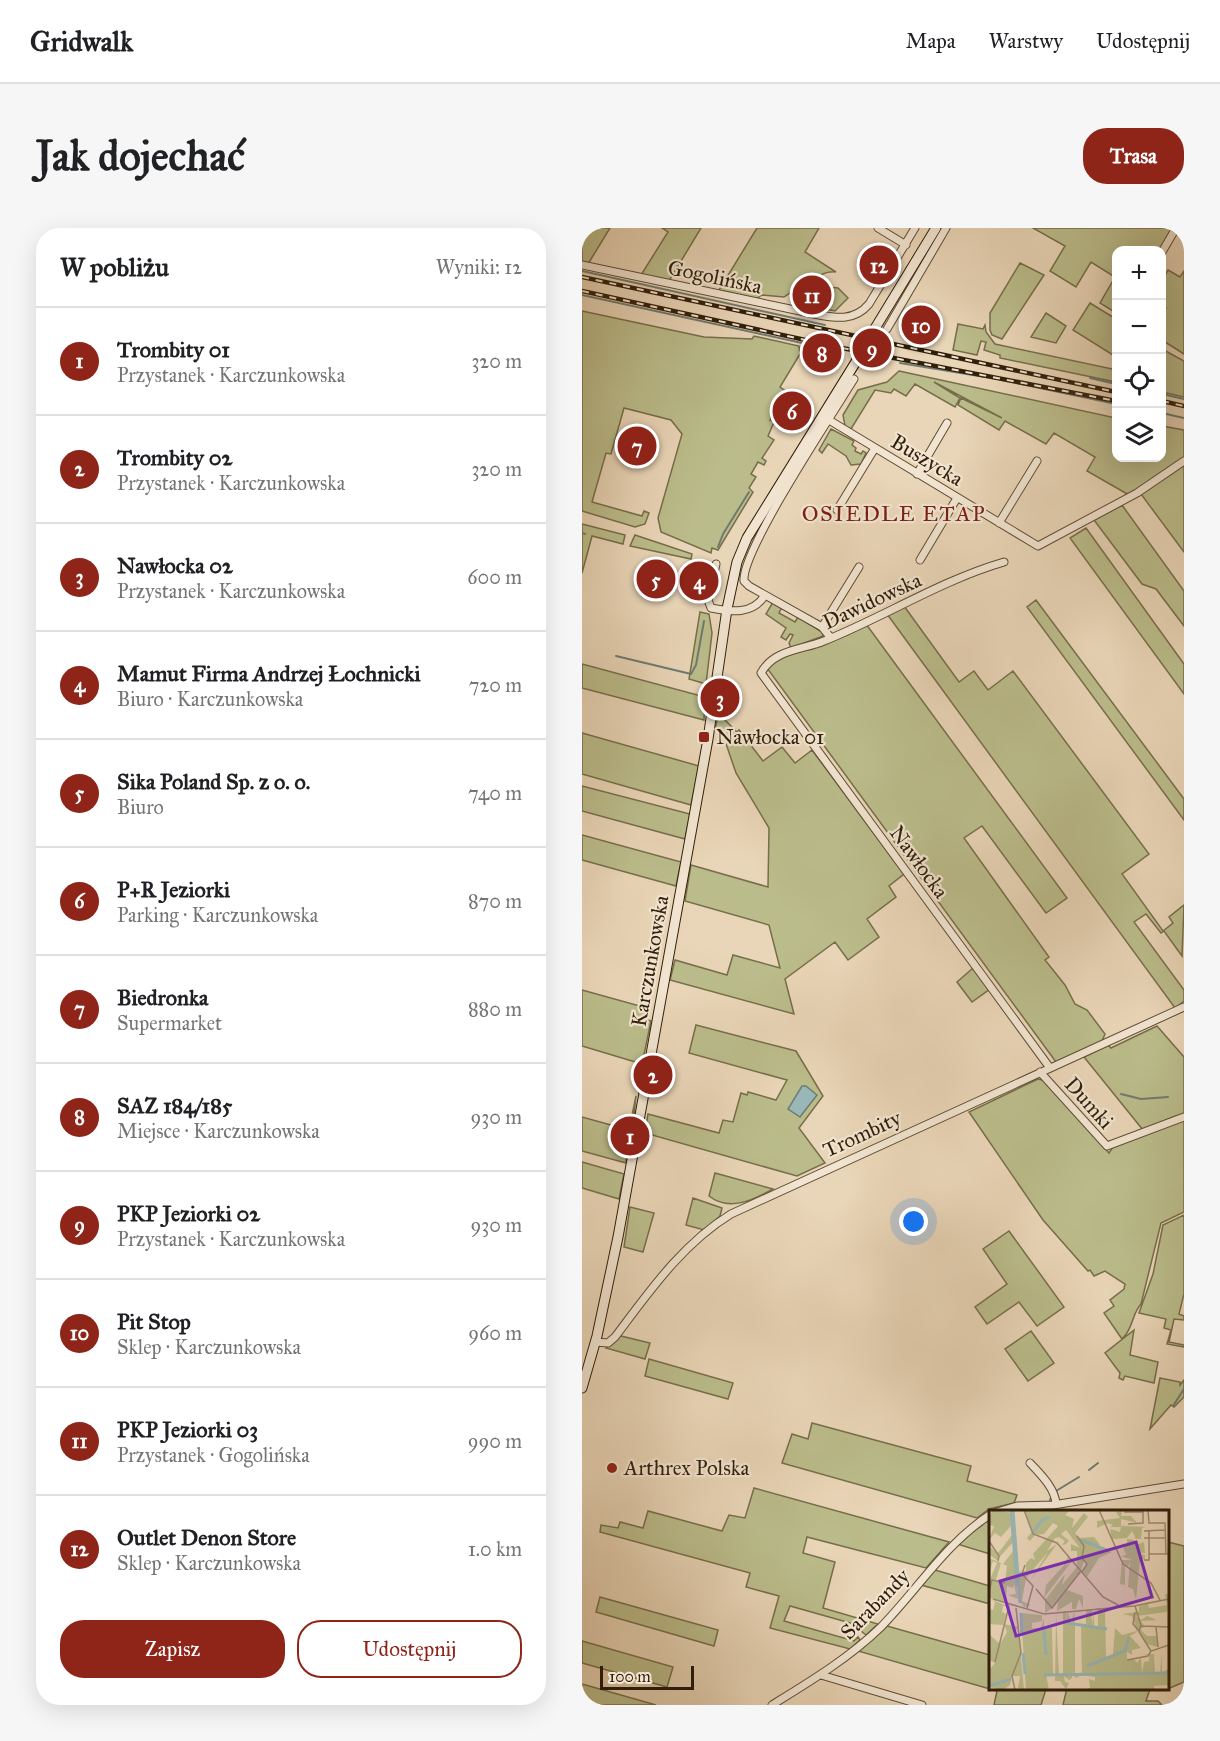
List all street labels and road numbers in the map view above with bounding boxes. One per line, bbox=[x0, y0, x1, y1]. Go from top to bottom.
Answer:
street label: Gogolińska bbox=[666, 254, 765, 300]
street label: Buszycka bbox=[886, 428, 968, 492]
street label: Dawidowska bbox=[818, 567, 926, 635]
street label: Nawłocka bbox=[884, 821, 954, 904]
street label: Karczunkowska bbox=[626, 893, 674, 1029]
street label: Dumki bbox=[1059, 1072, 1119, 1135]
street label: Trombity bbox=[819, 1104, 906, 1163]
street label: Sarabandy bbox=[835, 1562, 916, 1645]

